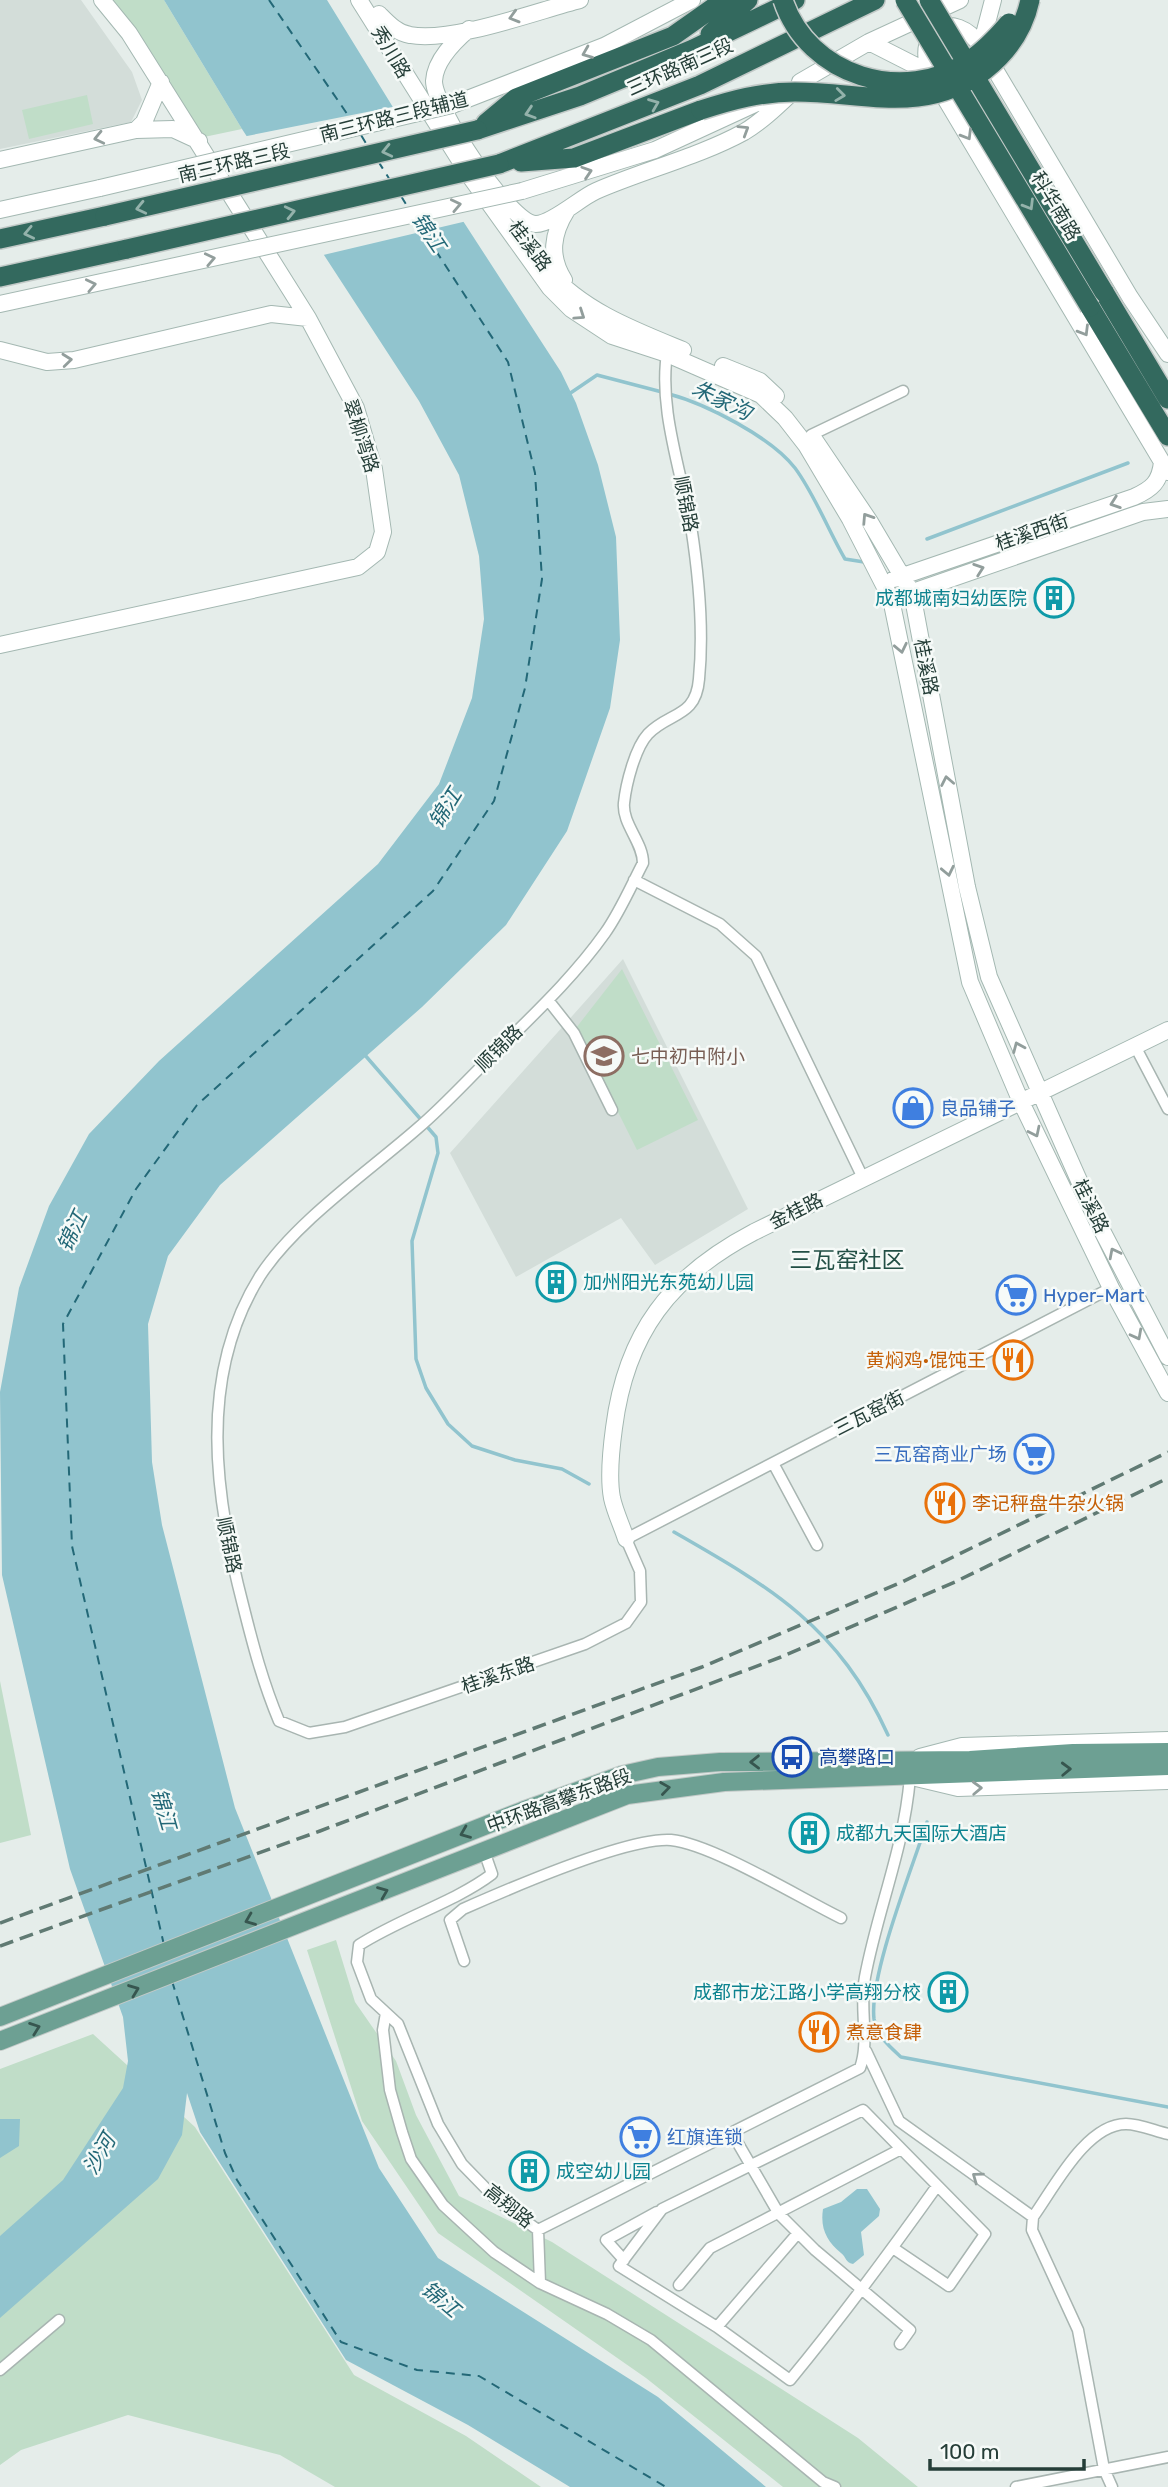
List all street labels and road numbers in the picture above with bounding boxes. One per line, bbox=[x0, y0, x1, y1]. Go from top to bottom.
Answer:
street label: 秀川路 bbox=[366, 22, 416, 82]
street label: 三环路南三段 bbox=[623, 33, 737, 101]
street label: 南三环路三段辅道 bbox=[317, 87, 471, 147]
street label: 南三环路三段 bbox=[176, 139, 292, 187]
street label: 科华南路 bbox=[1027, 167, 1085, 245]
street label: 桂溪路 bbox=[504, 216, 556, 276]
street label: 翠柳湾路 bbox=[338, 396, 384, 476]
street label: 顺锦路 bbox=[669, 474, 703, 534]
street label: 桂溪西街 bbox=[992, 509, 1072, 555]
street label: 桂溪路 bbox=[909, 637, 943, 697]
street label: 顺锦路 bbox=[471, 1020, 527, 1076]
street label: 桂溪路 bbox=[1068, 1175, 1114, 1237]
street label: 金桂路 bbox=[765, 1188, 827, 1234]
street label: 三瓦窑街 bbox=[830, 1385, 908, 1441]
street label: 顺锦路 bbox=[212, 1515, 246, 1575]
street label: 桂溪东路 bbox=[458, 1652, 538, 1698]
street label: 中环路高攀东路段 bbox=[484, 1764, 634, 1838]
street label: 高翔路 bbox=[480, 2179, 538, 2233]

